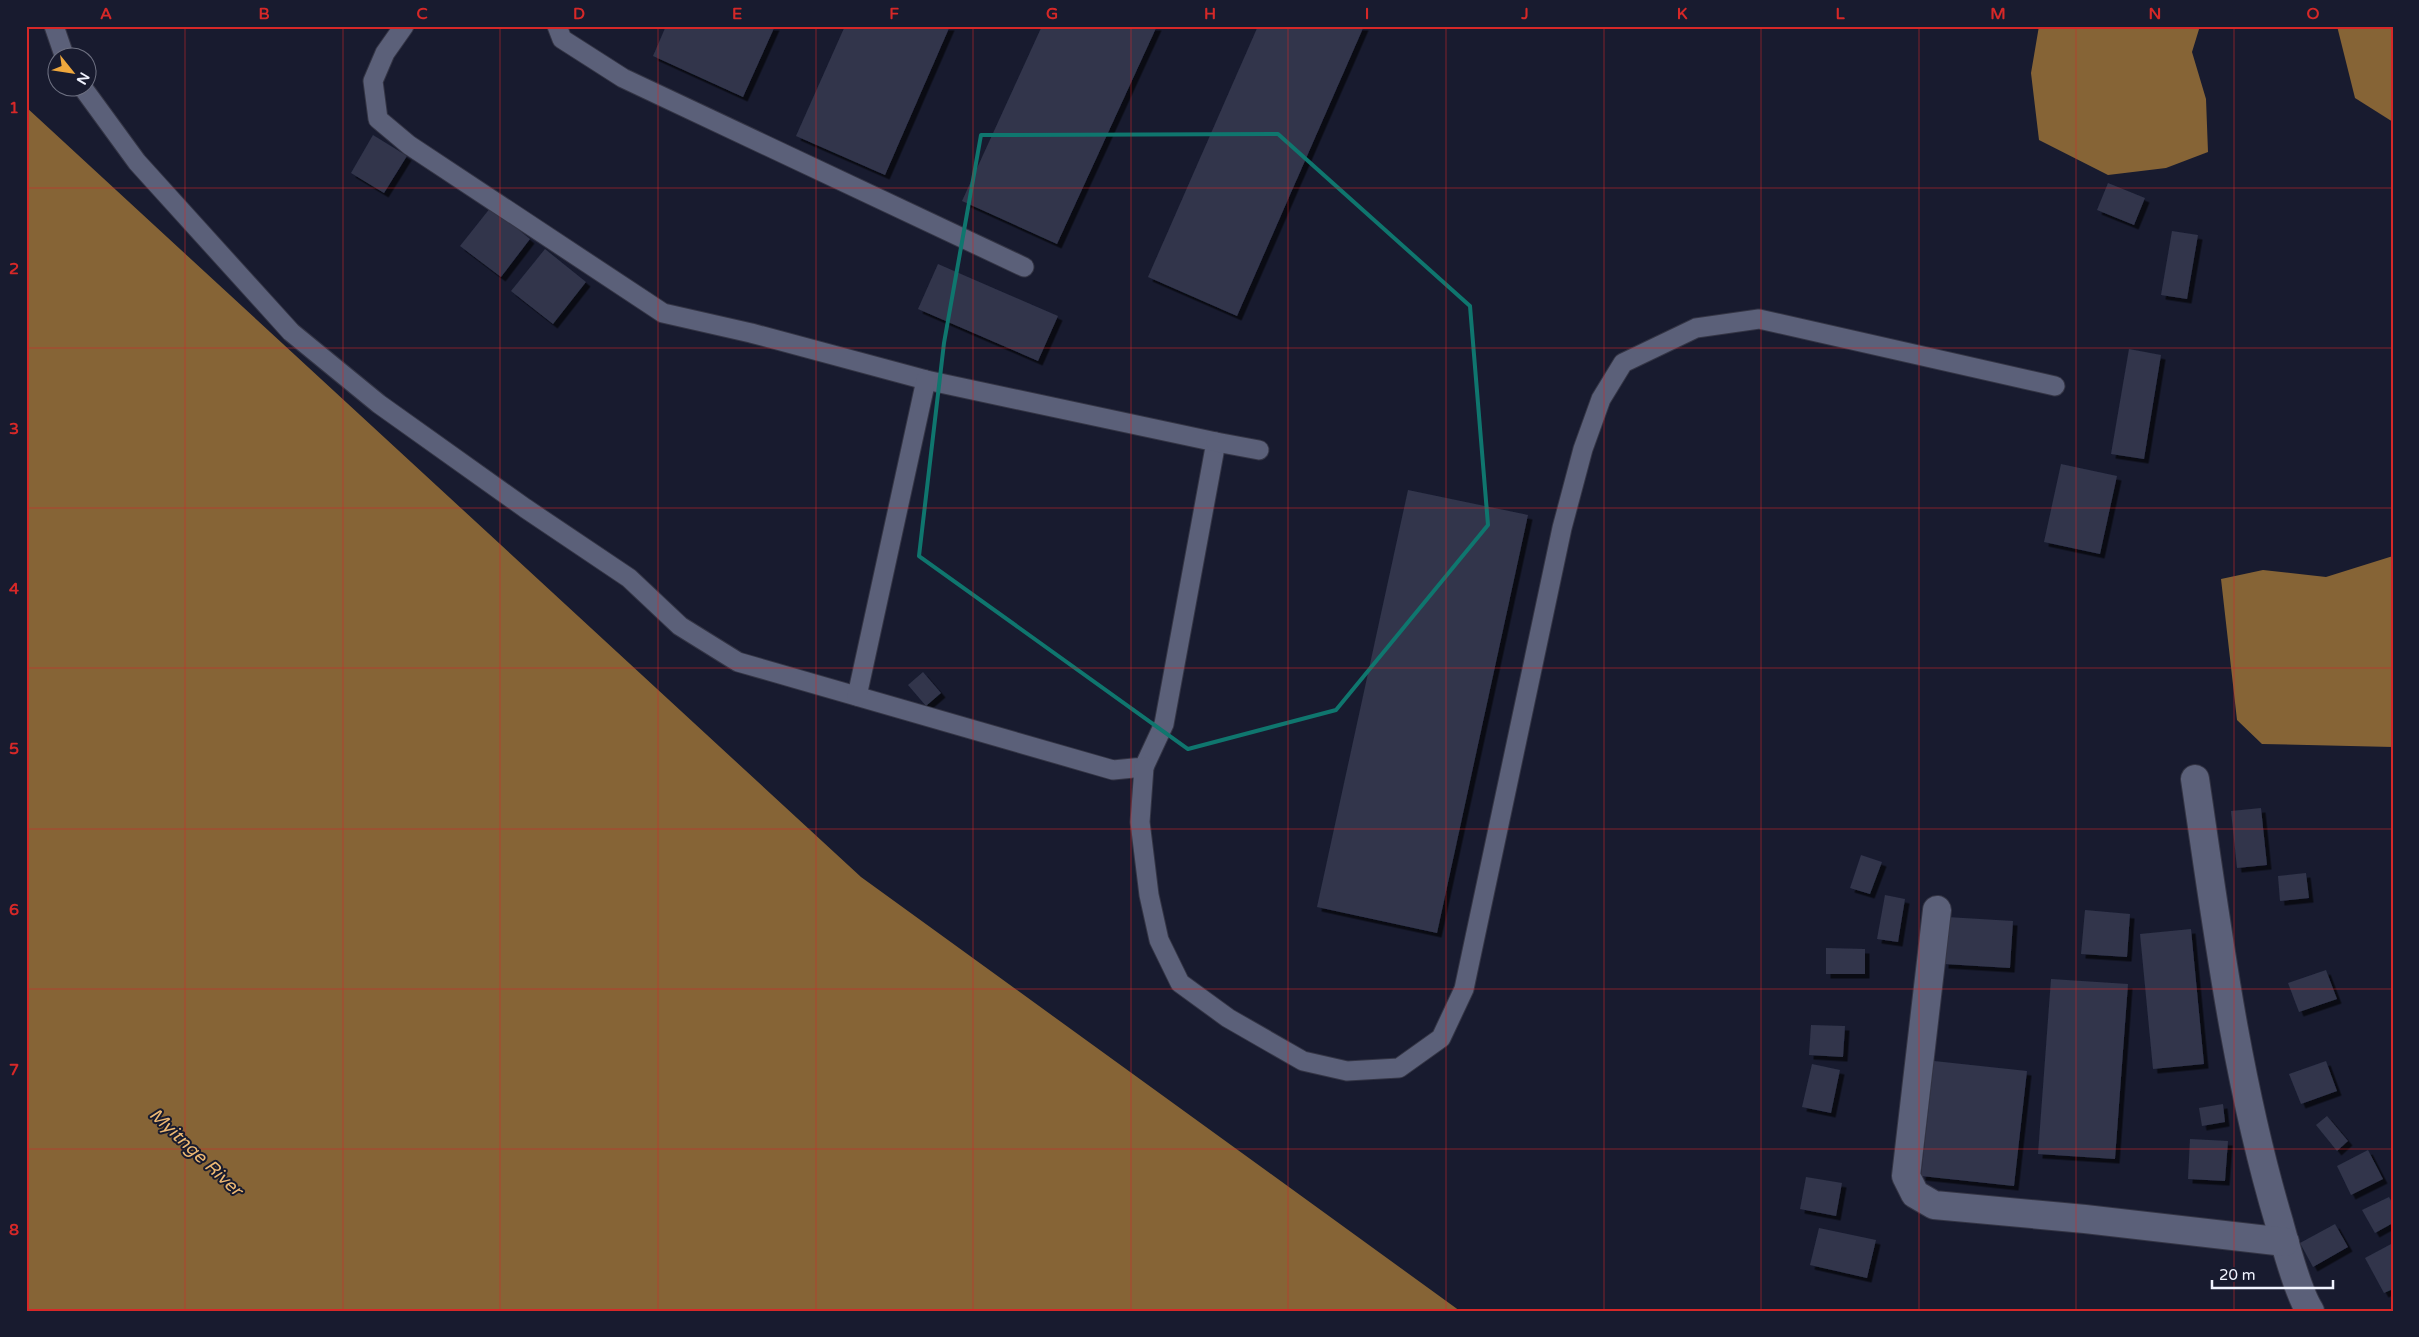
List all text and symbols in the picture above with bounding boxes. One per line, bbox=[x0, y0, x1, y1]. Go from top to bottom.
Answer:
text: A bbox=[100, 4, 112, 24]
text: B bbox=[258, 4, 270, 24]
text: C bbox=[416, 4, 428, 24]
text: D bbox=[573, 4, 585, 24]
text: E bbox=[732, 4, 742, 24]
text: F bbox=[889, 4, 899, 24]
text: G bbox=[1046, 4, 1058, 24]
text: H bbox=[1204, 4, 1216, 24]
text: I bbox=[1365, 4, 1369, 24]
text: J bbox=[1520, 4, 1529, 24]
text: K bbox=[1677, 4, 1688, 24]
text: L bbox=[1835, 4, 1845, 24]
text: M bbox=[1990, 4, 2006, 24]
text: N bbox=[2149, 4, 2161, 24]
text: O bbox=[2307, 4, 2320, 24]
north arrow bbox=[48, 48, 98, 98]
text: N bbox=[73, 69, 93, 87]
text: 1 bbox=[9, 98, 19, 118]
text: 2 bbox=[9, 259, 19, 279]
text: 3 bbox=[9, 419, 19, 439]
text: 4 bbox=[9, 579, 19, 599]
text: 5 bbox=[9, 739, 19, 759]
text: 6 bbox=[9, 900, 19, 920]
text: 7 bbox=[9, 1060, 19, 1080]
water label: Myitnge River bbox=[145, 1103, 249, 1202]
text: 8 bbox=[9, 1220, 19, 1240]
scale bar bbox=[2212, 1257, 2333, 1289]
text: 20 m bbox=[2219, 1266, 2256, 1284]

